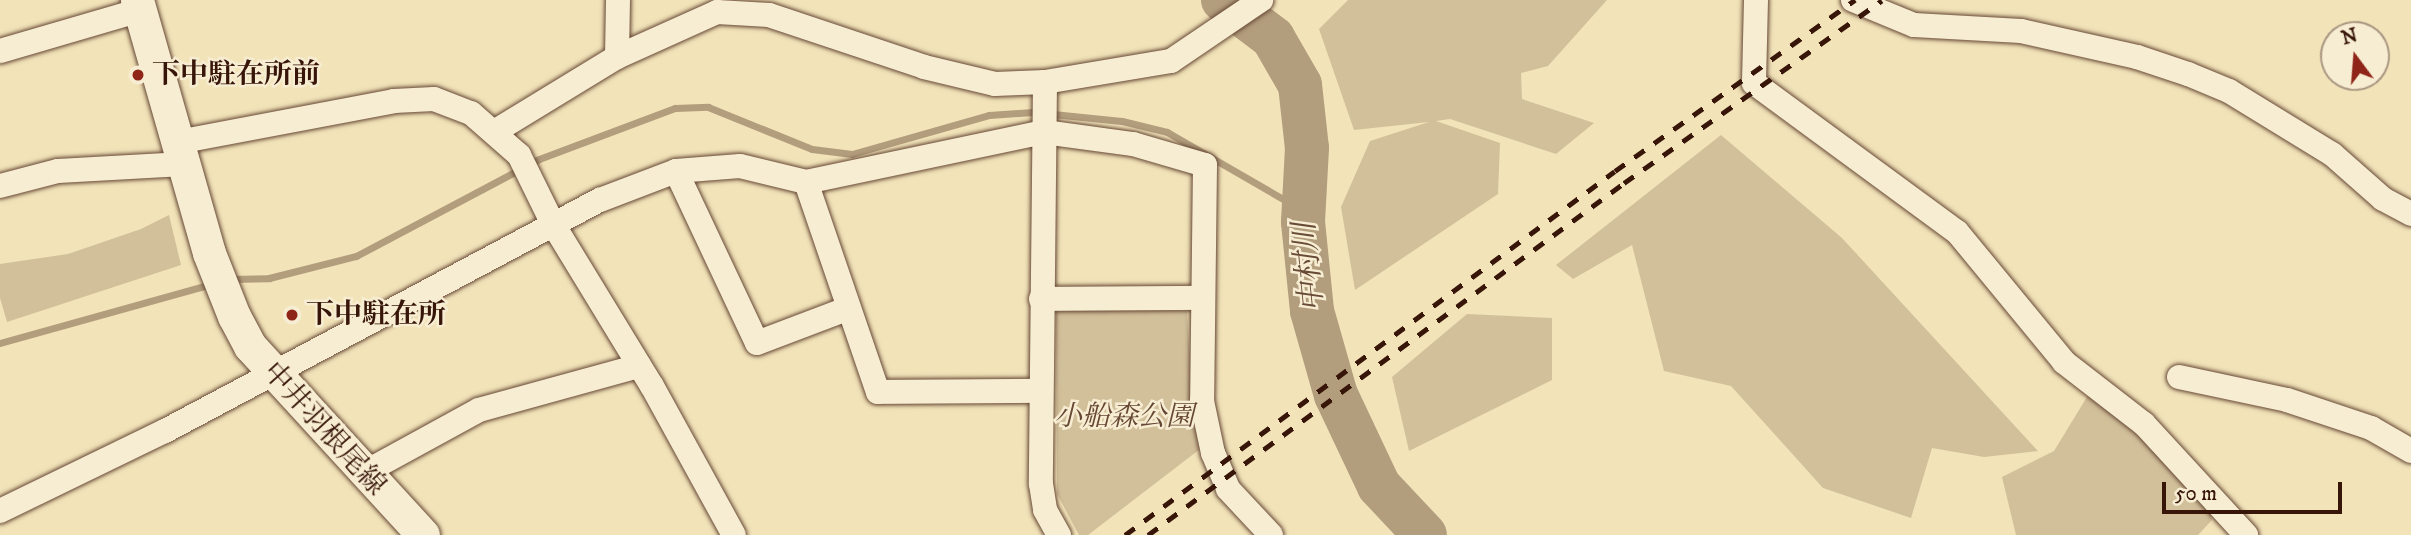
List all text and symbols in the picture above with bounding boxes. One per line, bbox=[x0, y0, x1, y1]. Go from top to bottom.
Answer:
north arrow bbox=[2320, 21, 2390, 91]
text: N bbox=[2339, 24, 2360, 50]
place label: 下中駐在所前 bbox=[152, 58, 320, 92]
marker: 下中駐在所前 bbox=[130, 67, 146, 83]
water label: 中村川 bbox=[1287, 220, 1333, 314]
place label: 下中駐在所 bbox=[306, 298, 446, 332]
marker: 下中駐在所 bbox=[284, 307, 300, 323]
street label: 中井羽根尾線 bbox=[255, 355, 393, 503]
park label: 小船森公園 bbox=[1054, 400, 1194, 434]
scale bar bbox=[2166, 468, 2346, 512]
text: 50 m bbox=[2175, 481, 2217, 507]

